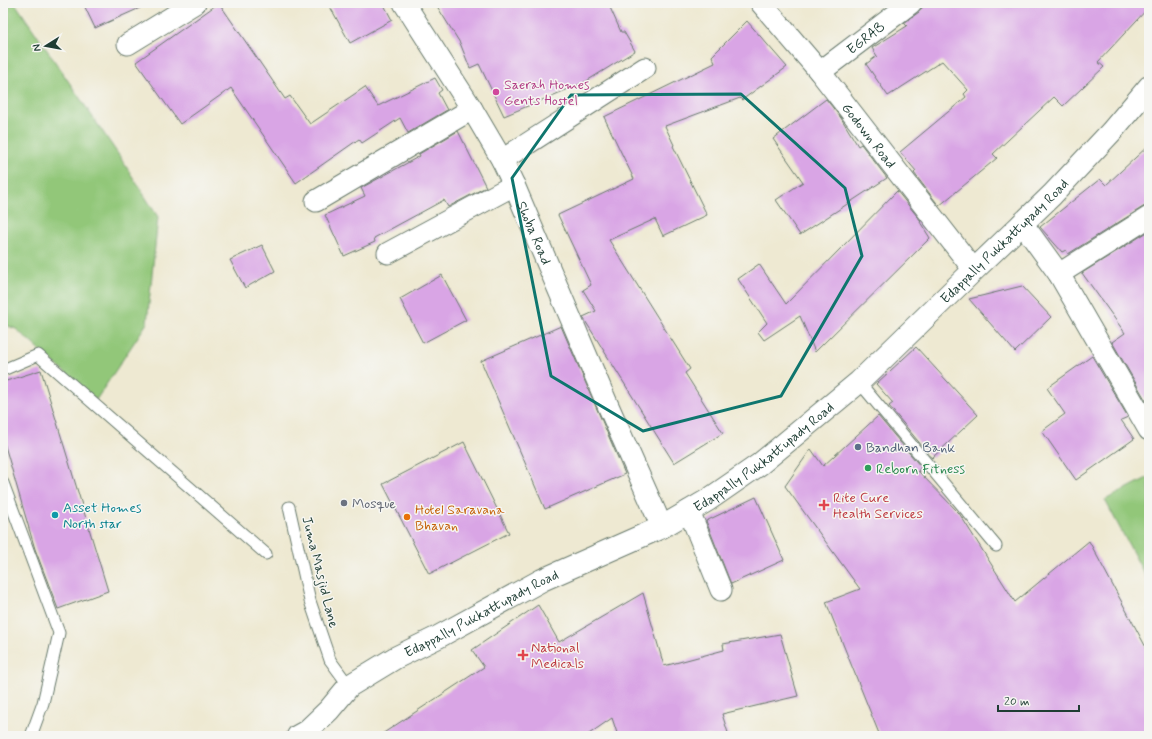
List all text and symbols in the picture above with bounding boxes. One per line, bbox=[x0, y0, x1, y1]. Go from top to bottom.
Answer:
street label: EGRAB bbox=[843, 18, 889, 59]
north arrow bbox=[26, 26, 66, 66]
text: N bbox=[30, 43, 45, 53]
place label: Saerah Homes Gents Hostel bbox=[504, 76, 590, 110]
marker: Saerah Homes Gents Hostel bbox=[491, 87, 501, 97]
street label: Godown Road bbox=[837, 100, 900, 172]
street label: Edappally Pukkattupady Road bbox=[937, 175, 1073, 308]
street label: Shoba Road bbox=[512, 199, 555, 268]
street label: Edappally Pukkattupady Road bbox=[690, 399, 838, 517]
place label: Bandhan Bank bbox=[866, 439, 955, 457]
marker: Bandhan Bank bbox=[853, 442, 863, 452]
place label: Reborn Fitness bbox=[876, 460, 966, 478]
marker: Reborn Fitness bbox=[863, 463, 873, 473]
place label: Rite Cure Health Services bbox=[833, 489, 923, 523]
place label: Mosque bbox=[352, 495, 396, 513]
marker: Mosque bbox=[339, 498, 349, 508]
place label: Asset Homes North star bbox=[63, 499, 142, 533]
marker: Rite Cure Health Services bbox=[818, 499, 830, 511]
place label: Hotel Saravana Bhavan bbox=[415, 501, 505, 535]
marker: Asset Homes North star bbox=[50, 510, 60, 520]
marker: Hotel Saravana Bhavan bbox=[402, 512, 412, 522]
street label: Juma Masjid Lane bbox=[297, 515, 343, 630]
street label: Edappally Pukkattupady Road bbox=[402, 566, 561, 662]
place label: National Medicals bbox=[531, 639, 584, 673]
marker: National Medicals bbox=[518, 650, 528, 660]
scale bar bbox=[998, 687, 1079, 713]
text: 20 m bbox=[1004, 694, 1030, 710]

